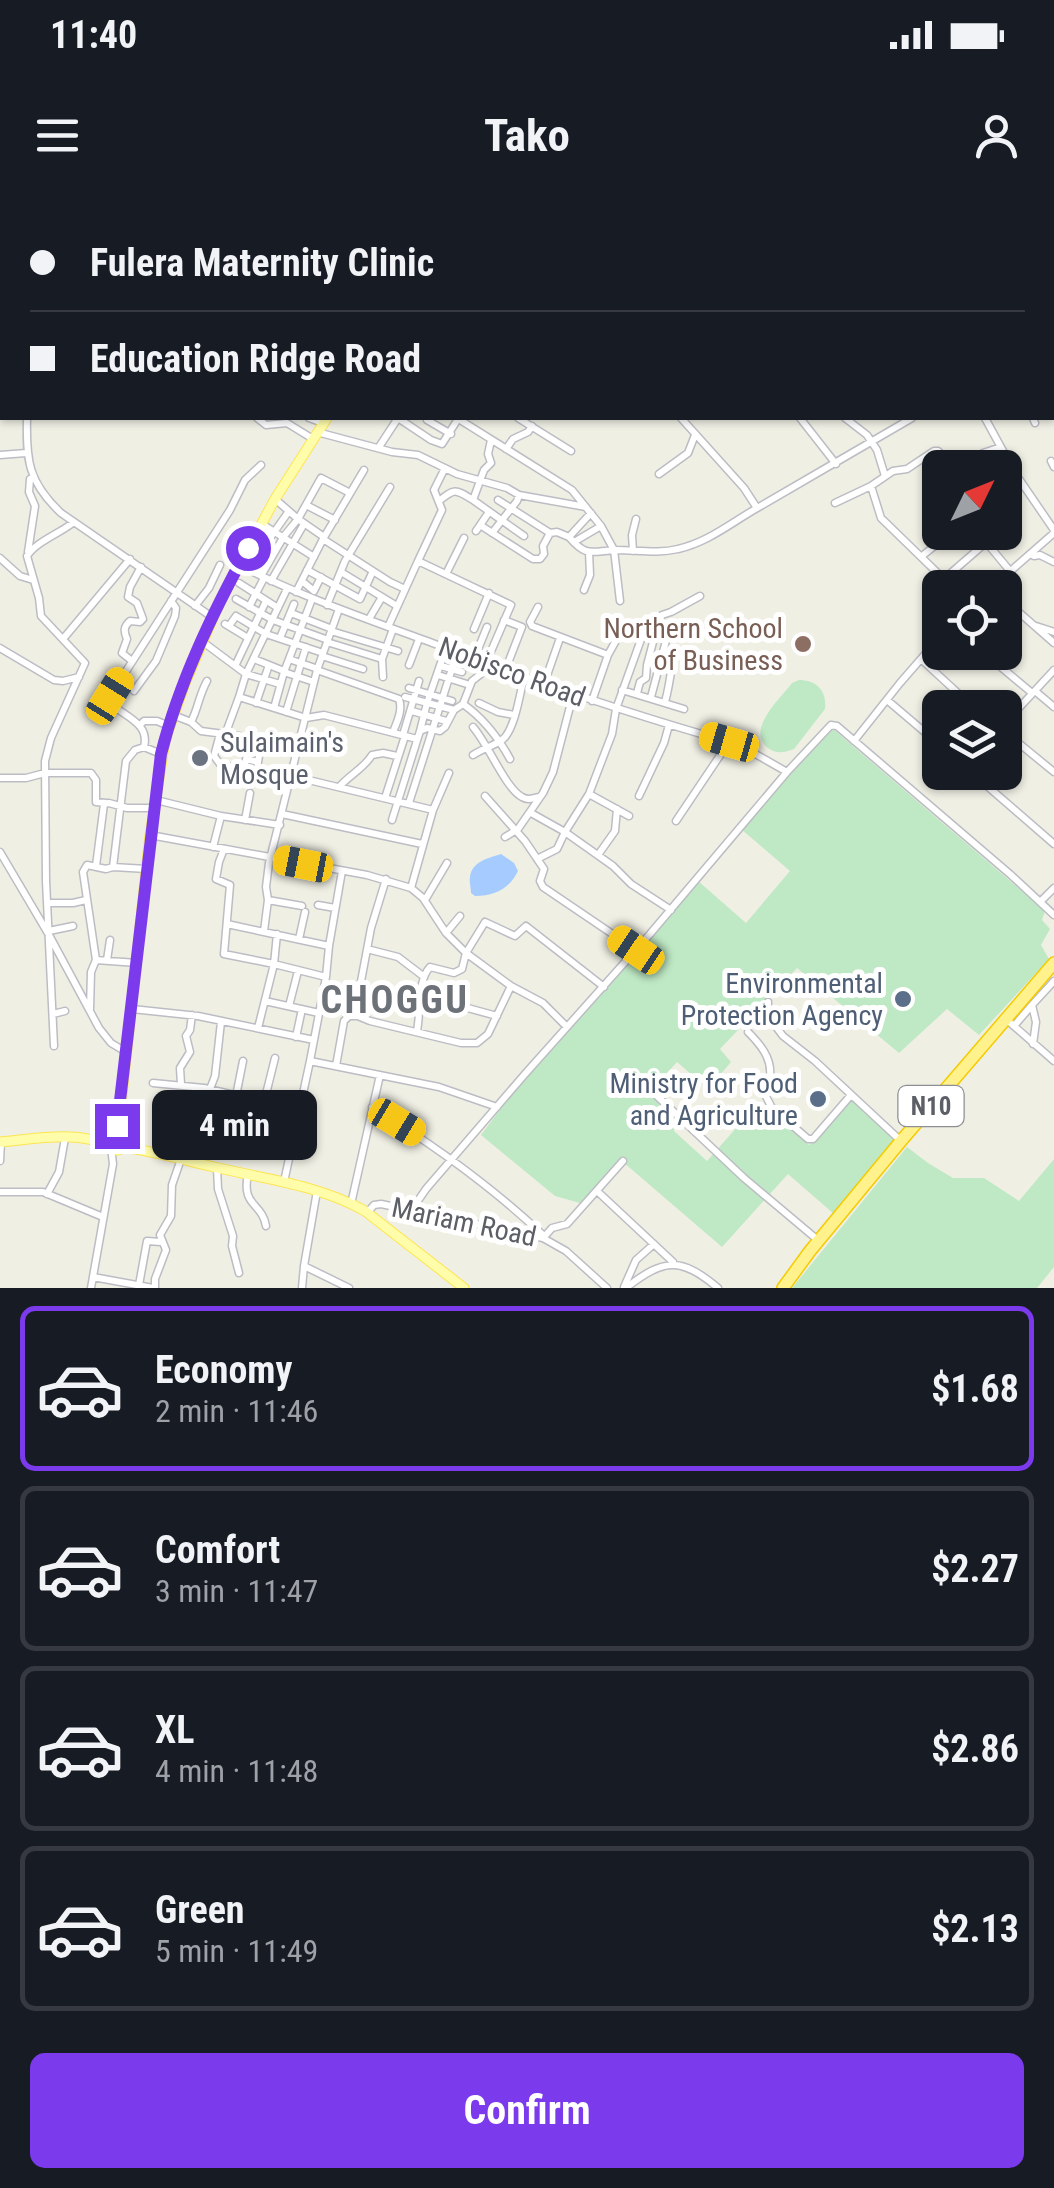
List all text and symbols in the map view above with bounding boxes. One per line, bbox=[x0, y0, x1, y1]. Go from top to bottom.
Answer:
text: 11:40 bbox=[50, 13, 137, 57]
icon: menu bbox=[30, 108, 85, 163]
icon: person bbox=[969, 108, 1024, 163]
text: Tako bbox=[484, 109, 570, 162]
text: Fulera Maternity Clinic bbox=[90, 241, 434, 285]
text: Education Ridge Road bbox=[90, 337, 421, 381]
north arrow bbox=[922, 450, 1022, 550]
map controls bbox=[922, 450, 1022, 790]
route start bbox=[226, 526, 271, 571]
button: locate bbox=[922, 570, 1022, 670]
place label: Northern School of Business bbox=[603, 612, 783, 677]
street label: Nobisco Road bbox=[434, 630, 590, 714]
marker: Northern School of Business bbox=[792, 633, 814, 655]
car bbox=[81, 663, 139, 729]
button: layers bbox=[922, 690, 1022, 790]
car bbox=[696, 719, 762, 765]
place label: Sulaimain's Mosque bbox=[220, 726, 344, 791]
marker: Sulaimain's Mosque bbox=[189, 747, 211, 769]
car bbox=[271, 844, 335, 884]
car bbox=[603, 921, 669, 979]
place label: Environmental Protection Agency bbox=[681, 967, 883, 1032]
district label: CHOGGU bbox=[320, 978, 470, 1022]
marker: Environmental Protection Agency bbox=[892, 988, 914, 1010]
place label: Ministry for Food and Agriculture bbox=[609, 1067, 798, 1132]
road number: N10 bbox=[898, 1086, 964, 1126]
marker: Ministry for Food and Agriculture bbox=[807, 1088, 829, 1110]
callout: 4 min bbox=[152, 1091, 317, 1161]
car bbox=[364, 1094, 430, 1150]
route end bbox=[95, 1104, 140, 1149]
text: 4 min bbox=[199, 1106, 270, 1144]
street label: Mariam Road bbox=[389, 1191, 539, 1253]
icon: car bbox=[35, 1344, 125, 1434]
text: Economy bbox=[155, 1348, 292, 1392]
text: $1.68 bbox=[931, 1367, 1019, 1411]
text: 2 min · 11:46 bbox=[155, 1392, 318, 1430]
icon: car bbox=[35, 1524, 125, 1614]
text: Comfort bbox=[155, 1528, 280, 1572]
text: $2.27 bbox=[931, 1547, 1019, 1591]
text: 3 min · 11:47 bbox=[155, 1572, 318, 1610]
icon: car bbox=[35, 1704, 125, 1794]
text: XL bbox=[155, 1708, 194, 1752]
text: $2.86 bbox=[931, 1727, 1019, 1771]
text: 4 min · 11:48 bbox=[155, 1752, 318, 1790]
icon: car bbox=[35, 1884, 125, 1974]
text: Green bbox=[155, 1888, 245, 1932]
text: $2.13 bbox=[931, 1907, 1019, 1951]
text: 5 min · 11:49 bbox=[155, 1932, 318, 1970]
button: Confirm bbox=[30, 2053, 1024, 2168]

